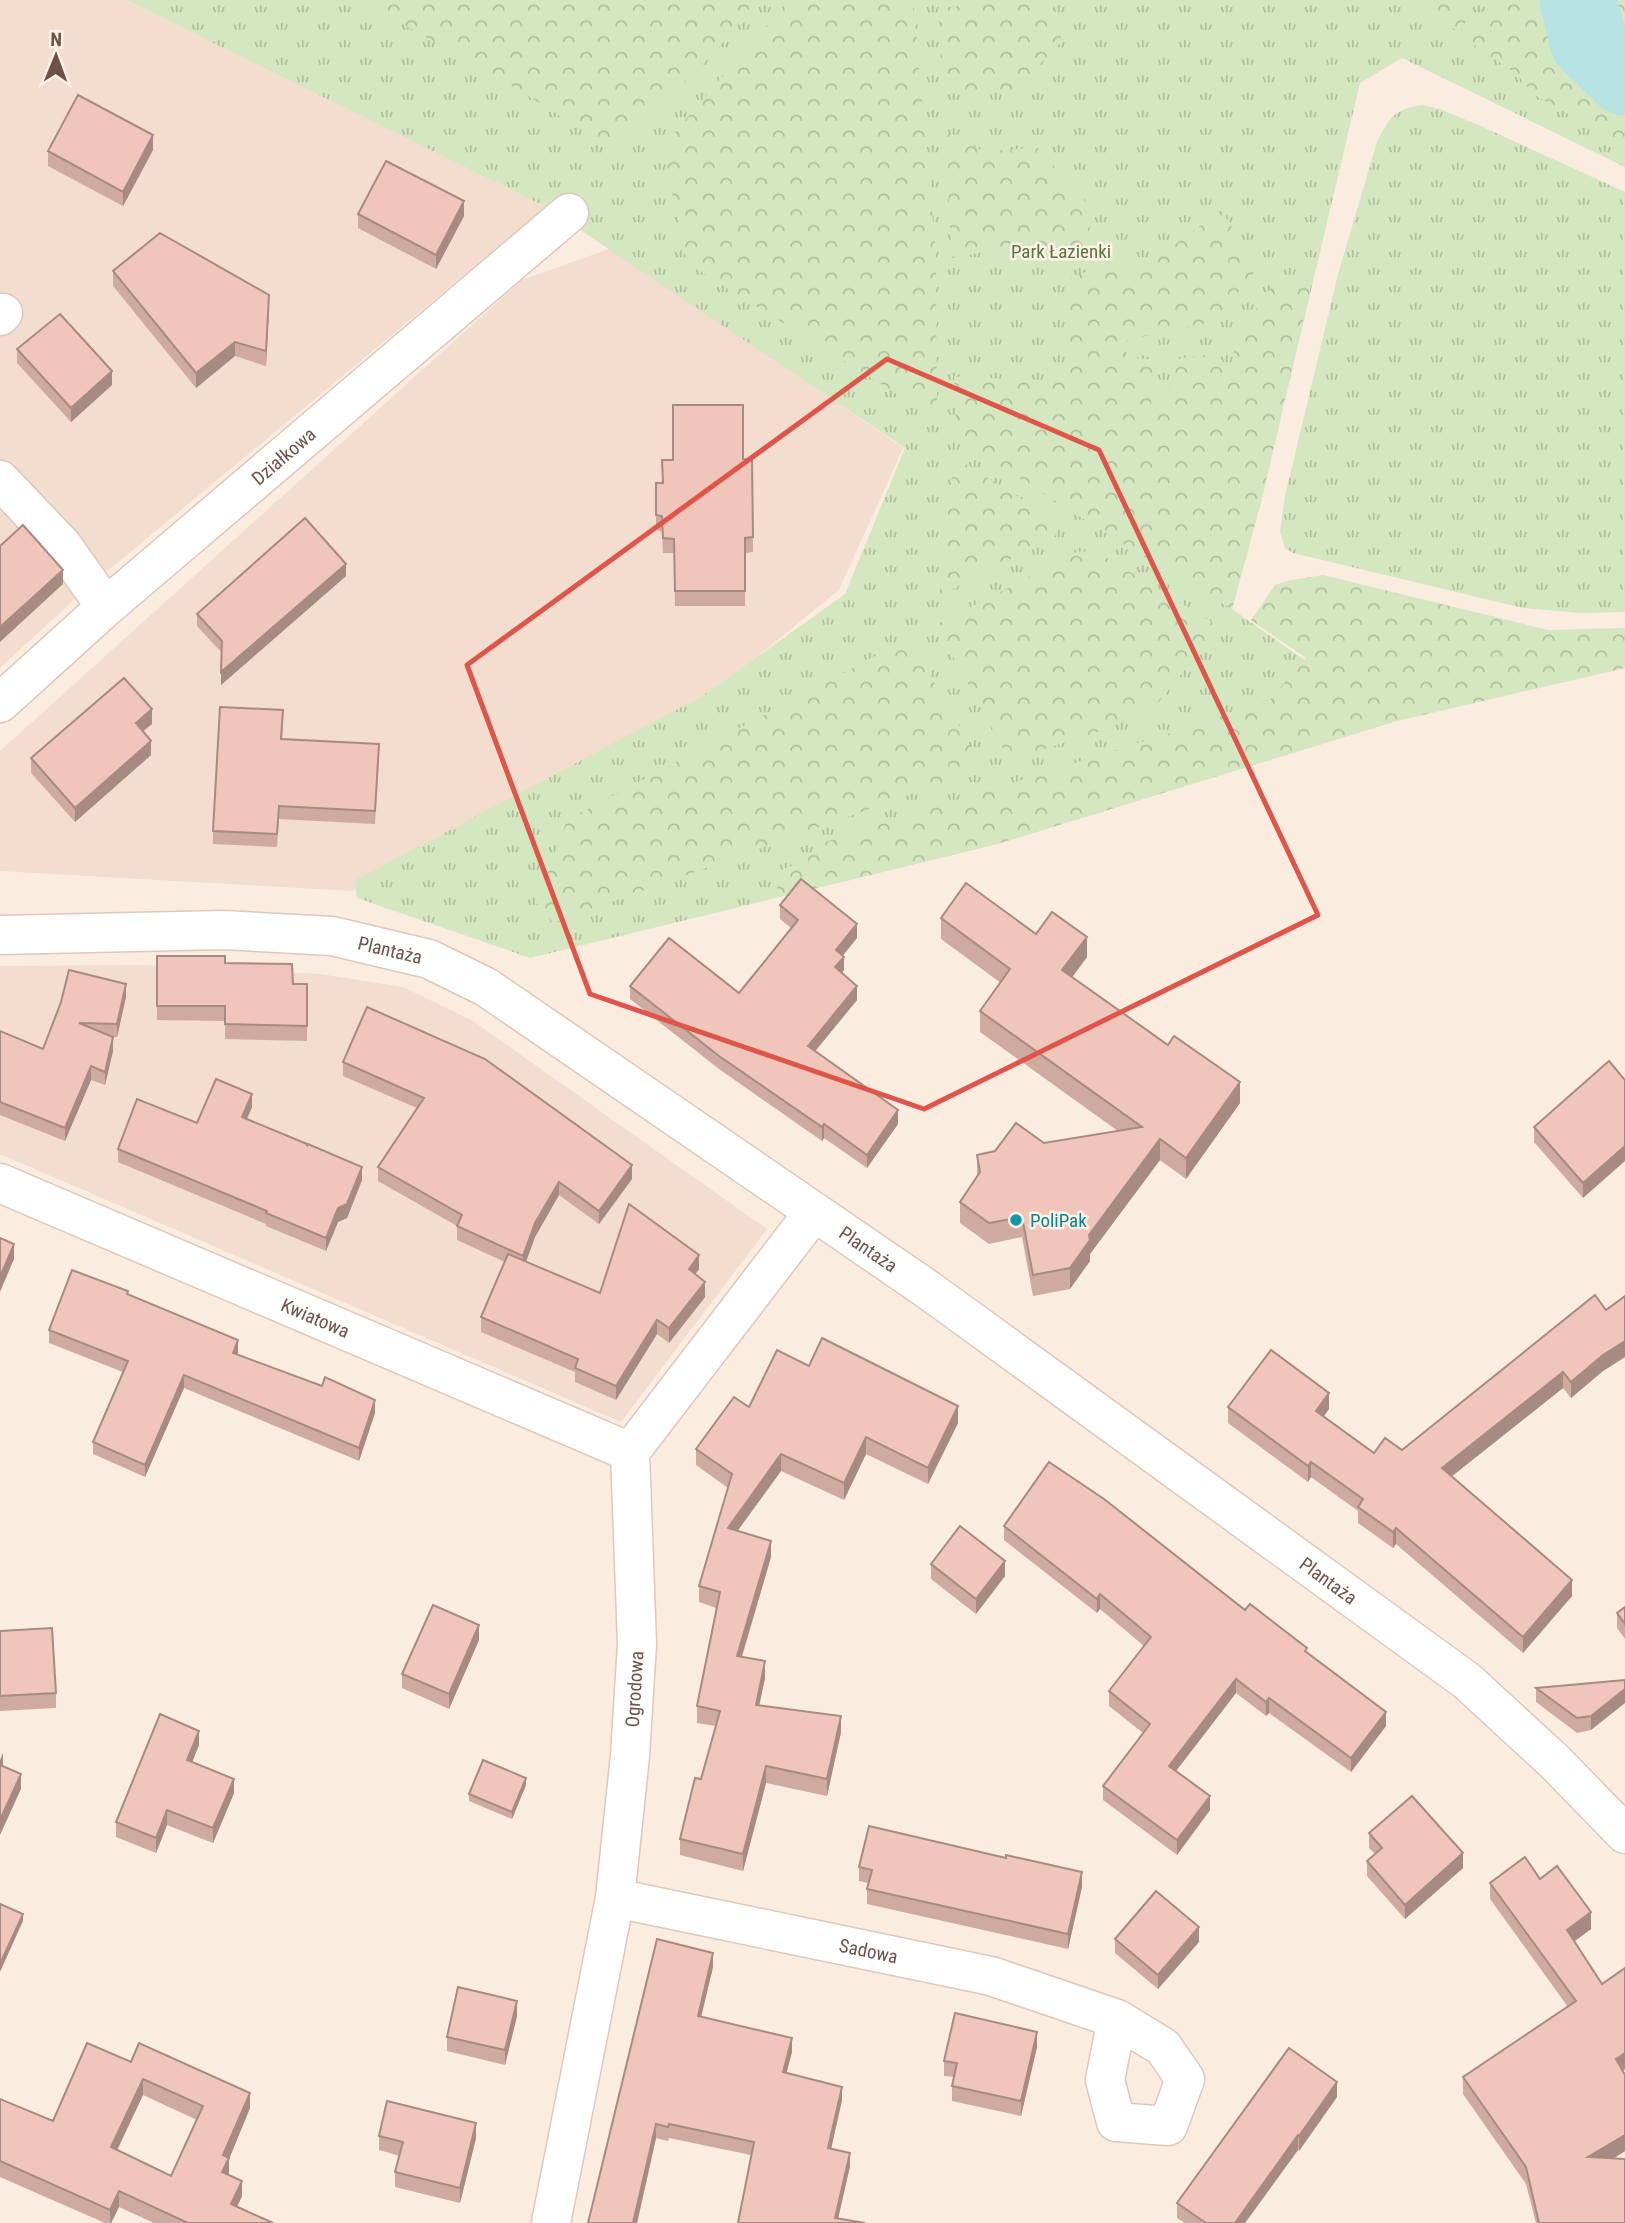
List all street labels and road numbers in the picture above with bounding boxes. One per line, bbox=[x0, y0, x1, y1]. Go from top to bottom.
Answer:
street label: Działkowa bbox=[247, 422, 320, 490]
street label: Plantaża bbox=[356, 931, 425, 969]
street label: Plantaża bbox=[835, 1221, 902, 1277]
street label: Kwiatowa bbox=[278, 1293, 353, 1342]
street label: Plantaża bbox=[1295, 1552, 1362, 1609]
street label: Ogrodowa bbox=[620, 1650, 648, 1728]
street label: Sadowa bbox=[837, 1933, 900, 1968]

